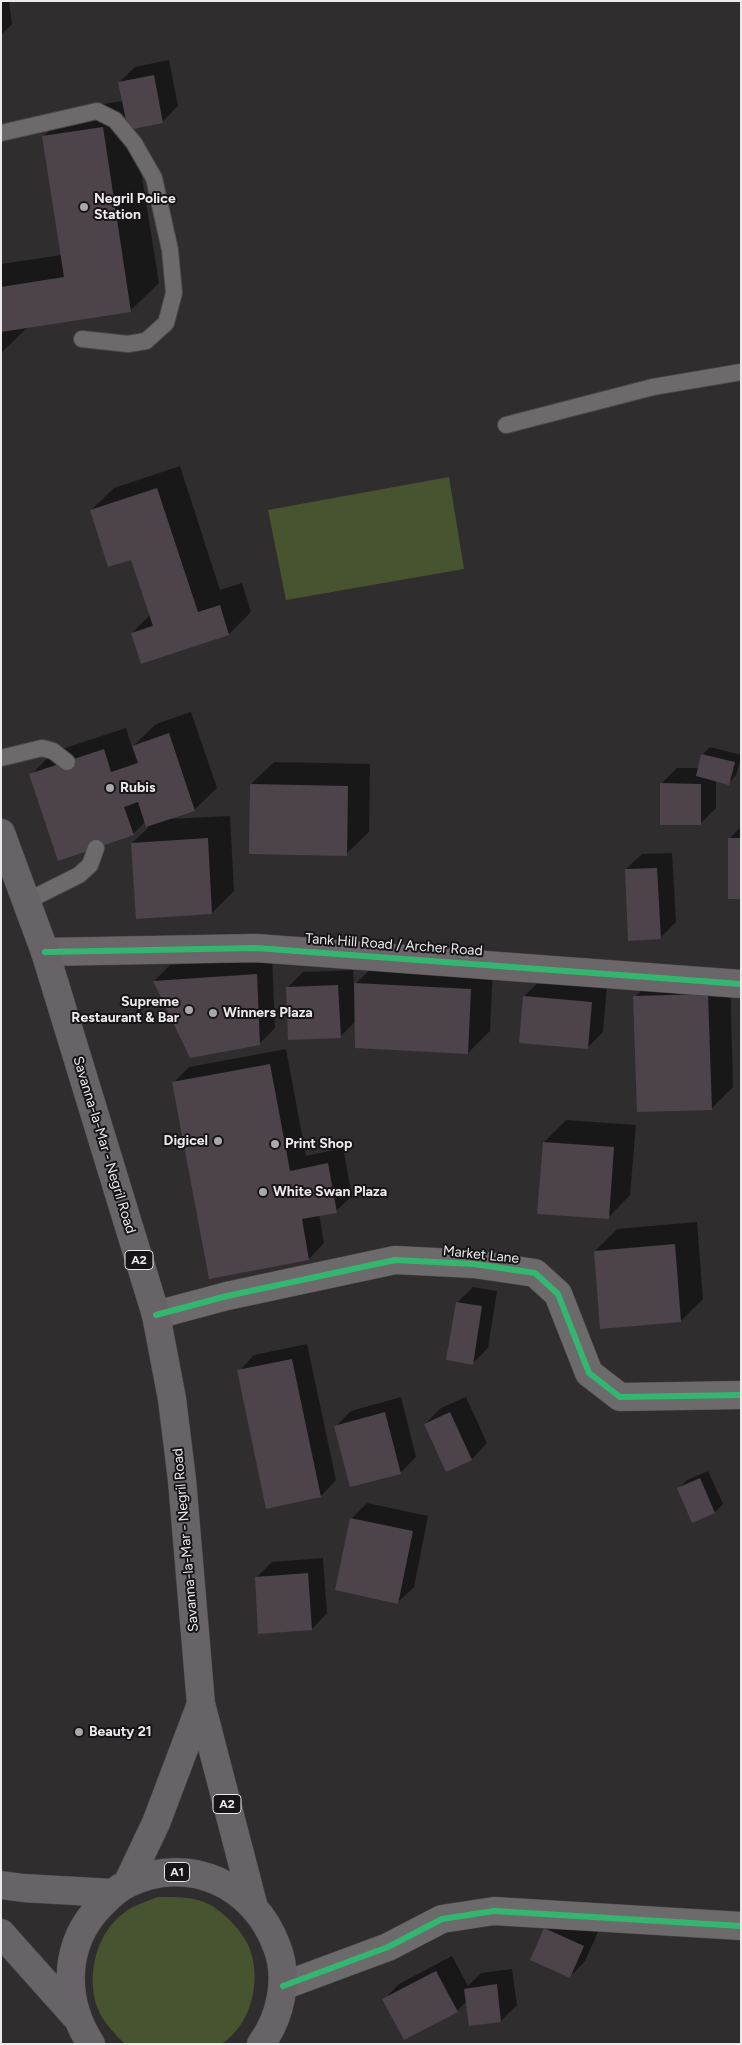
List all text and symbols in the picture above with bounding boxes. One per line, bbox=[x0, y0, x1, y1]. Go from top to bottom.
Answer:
place label: Negril Police Station bbox=[94, 191, 176, 223]
marker: Negril Police Station bbox=[78, 201, 90, 213]
place label: Rubis bbox=[120, 780, 156, 796]
marker: Rubis bbox=[104, 782, 116, 794]
street label: Tank Hill Road / Archer Road bbox=[305, 930, 483, 960]
place label: Supreme Restaurant & Bar bbox=[71, 994, 179, 1026]
marker: Supreme Restaurant & Bar bbox=[183, 1004, 195, 1016]
place label: Winners Plaza bbox=[223, 1005, 313, 1021]
marker: Winners Plaza bbox=[207, 1007, 219, 1019]
street label: Savanna-la-Mar - Negril Road bbox=[69, 1054, 139, 1236]
place label: Digicel bbox=[164, 1133, 208, 1149]
marker: Digicel bbox=[212, 1135, 224, 1147]
place label: Print Shop bbox=[285, 1136, 352, 1152]
marker: Print Shop bbox=[269, 1138, 281, 1150]
place label: White Swan Plaza bbox=[273, 1184, 387, 1200]
marker: White Swan Plaza bbox=[257, 1186, 269, 1198]
street label: Market Lane bbox=[442, 1243, 520, 1267]
road number: A2 bbox=[125, 1250, 153, 1270]
street label: Savanna-la-Mar - Negril Road bbox=[170, 1447, 202, 1633]
place label: Beauty 21 bbox=[89, 1724, 152, 1740]
marker: Beauty 21 bbox=[73, 1726, 85, 1738]
road number: A2 bbox=[213, 1795, 241, 1814]
road number: A1 bbox=[164, 1862, 190, 1881]

